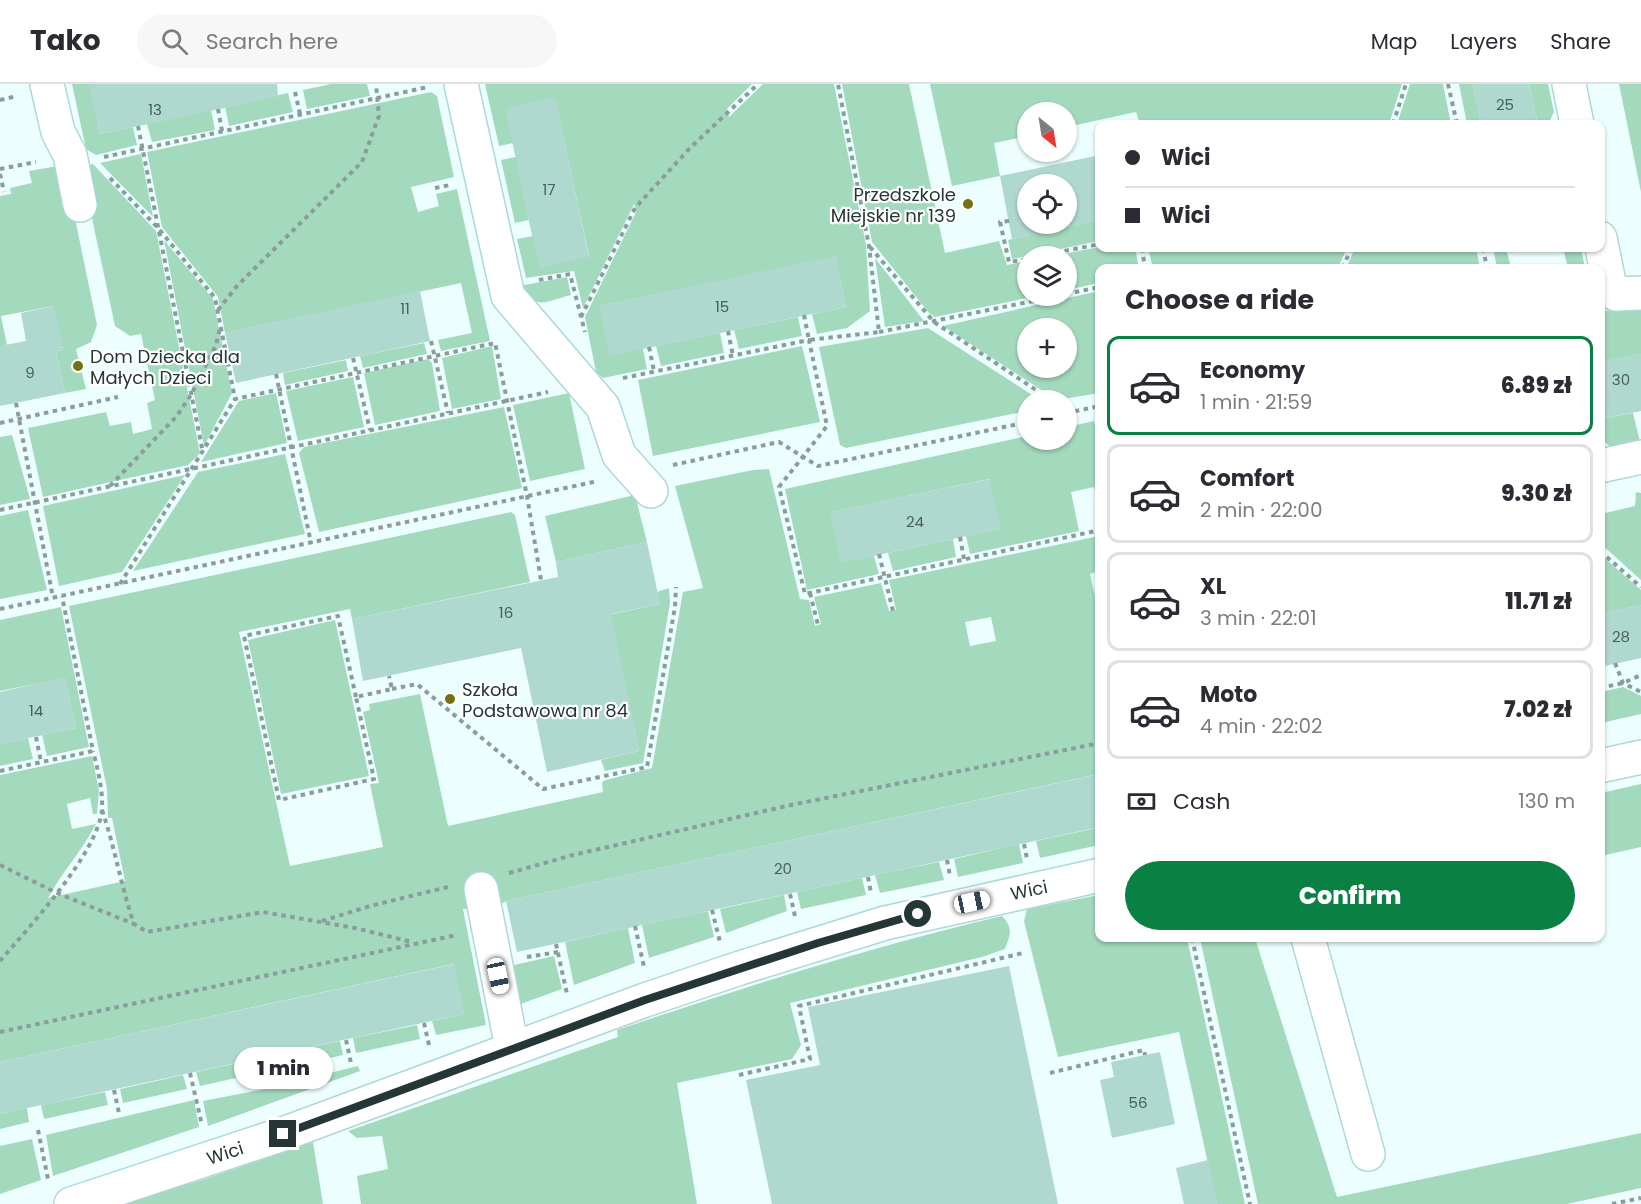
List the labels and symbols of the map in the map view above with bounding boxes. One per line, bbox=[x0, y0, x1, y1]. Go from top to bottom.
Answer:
house number: 25 bbox=[1496, 94, 1514, 115]
house number: 13 bbox=[148, 99, 162, 120]
north arrow bbox=[1017, 102, 1077, 162]
house number: 17 bbox=[543, 179, 556, 200]
place label: Przedszkole Miejskie nr 139 bbox=[831, 182, 956, 228]
marker: Przedszkole Miejskie nr 139 bbox=[961, 197, 975, 211]
house number: 15 bbox=[715, 296, 729, 317]
house number: 11 bbox=[400, 298, 410, 319]
place label: Dom Dziecka dla Małych Dzieci bbox=[90, 344, 240, 390]
marker: Dom Dziecka dla Małych Dzieci bbox=[71, 359, 85, 373]
house number: 9 bbox=[25, 362, 35, 383]
house number: 30 bbox=[1612, 369, 1630, 390]
house number: 24 bbox=[906, 511, 924, 532]
house number: 16 bbox=[499, 602, 513, 623]
house number: 28 bbox=[1612, 626, 1630, 647]
place label: Szkoła Podstawowa nr 84 bbox=[462, 677, 628, 723]
marker: Szkoła Podstawowa nr 84 bbox=[443, 692, 457, 706]
house number: 14 bbox=[29, 700, 43, 721]
house number: 20 bbox=[774, 858, 792, 879]
street label: Wici bbox=[1008, 874, 1050, 906]
car bbox=[953, 889, 991, 915]
route start bbox=[904, 900, 931, 927]
car bbox=[485, 957, 511, 995]
callout: 1 min bbox=[234, 1047, 332, 1089]
house number: 56 bbox=[1129, 1092, 1147, 1113]
route end bbox=[269, 1120, 296, 1147]
street label: Wici bbox=[203, 1135, 247, 1171]

